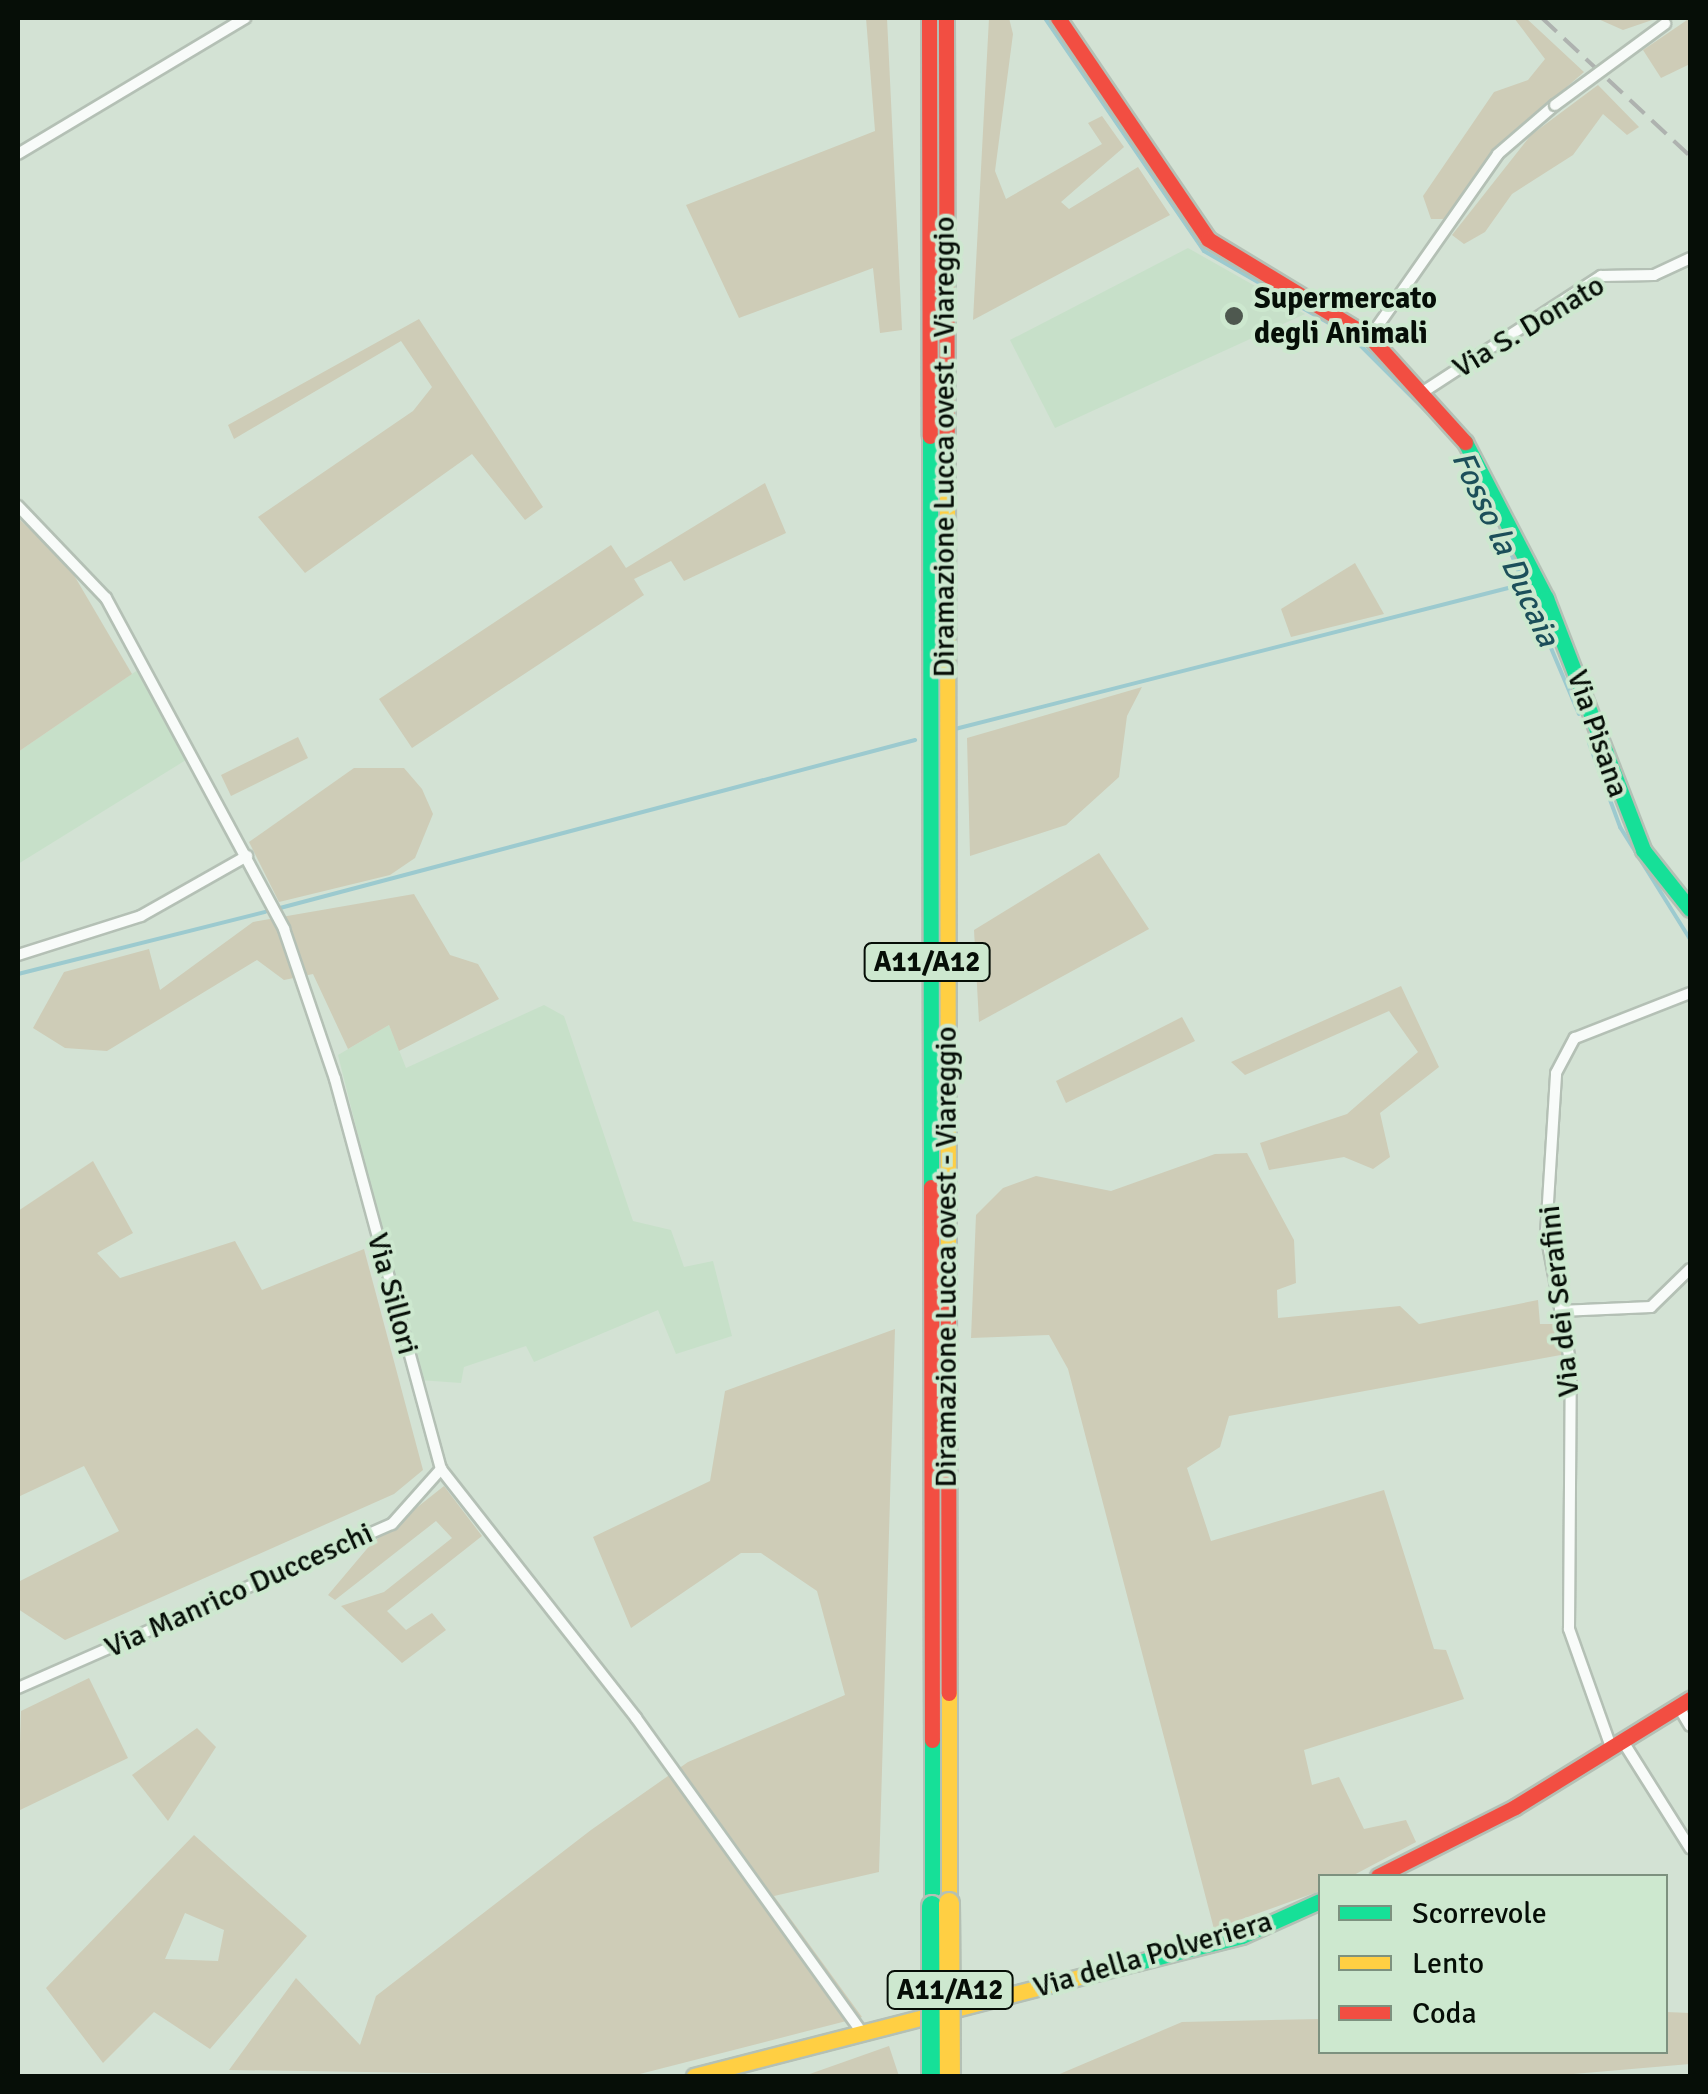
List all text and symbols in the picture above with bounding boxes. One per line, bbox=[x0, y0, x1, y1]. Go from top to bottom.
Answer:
street label: Diramazione Lucca ovest - Viareggio bbox=[927, 216, 963, 678]
street label: Via S. Donato bbox=[1447, 268, 1611, 386]
place label: Supermercato degli Animali bbox=[1254, 281, 1437, 352]
marker: Supermercato degli Animali bbox=[1223, 305, 1245, 327]
water label: Fosso la Ducaia bbox=[1443, 445, 1567, 653]
street label: Via Pisana bbox=[1558, 666, 1636, 802]
road number: A11/A12 bbox=[862, 939, 992, 985]
street label: Diramazione Lucca ovest - Viareggio bbox=[929, 1026, 965, 1488]
street label: Via dei Serafini bbox=[1532, 1203, 1588, 1399]
street label: Via Sillori bbox=[359, 1229, 425, 1359]
street label: Via Manrico Ducceschi bbox=[100, 1516, 378, 1666]
legend bbox=[1318, 1874, 1668, 2054]
text: Scorrevole bbox=[1412, 1895, 1547, 1932]
street label: Via della Polveriera bbox=[1030, 1904, 1276, 2006]
text: Lento bbox=[1412, 1945, 1484, 1982]
road number: A11/A12 bbox=[885, 1967, 1015, 2013]
text: Coda bbox=[1412, 1995, 1477, 2032]

